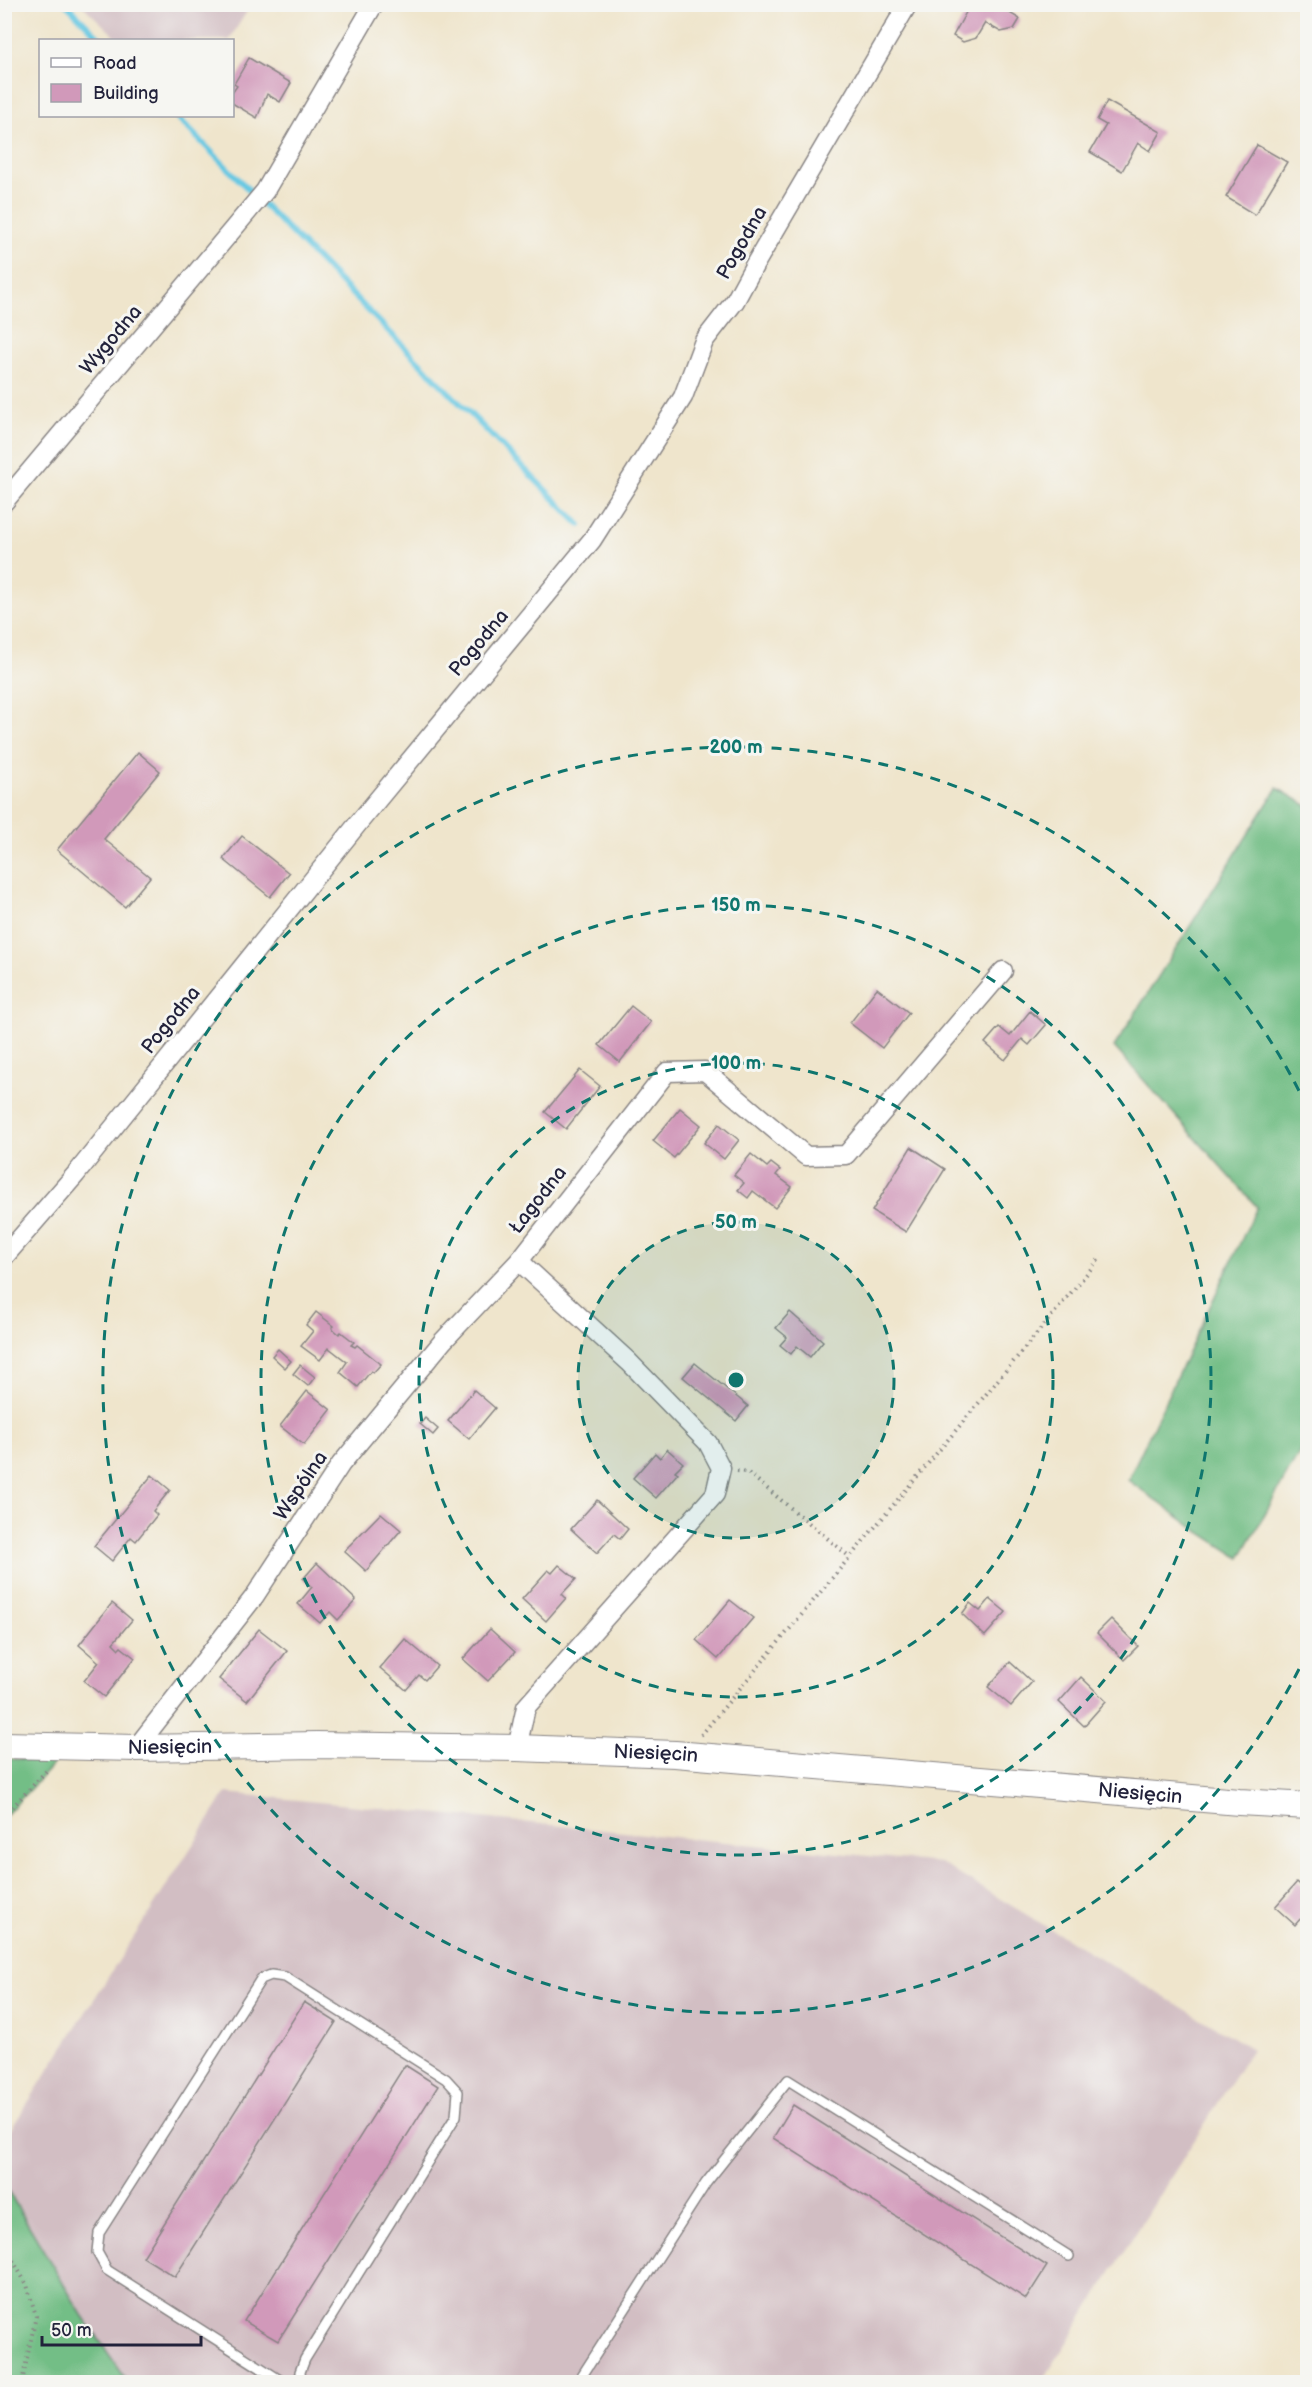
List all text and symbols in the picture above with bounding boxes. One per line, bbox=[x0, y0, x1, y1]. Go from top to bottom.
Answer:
legend bbox=[39, 39, 234, 117]
text: Road bbox=[93, 53, 137, 74]
text: Building bbox=[93, 83, 159, 104]
street label: Pogodna bbox=[712, 202, 772, 284]
street label: Wygodna bbox=[75, 300, 147, 380]
street label: Pogodna bbox=[444, 605, 514, 681]
text: 200 m bbox=[709, 737, 763, 758]
text: 150 m bbox=[711, 895, 761, 916]
street label: Pogodna bbox=[136, 981, 206, 1059]
text: 100 m bbox=[711, 1053, 761, 1074]
street label: Łagodna bbox=[504, 1161, 572, 1239]
text: 50 m bbox=[715, 1212, 757, 1233]
centre of rings bbox=[726, 1370, 746, 1390]
street label: Wspólna bbox=[269, 1447, 333, 1525]
street label: Niesięcin bbox=[127, 1735, 212, 1760]
street label: Niesięcin bbox=[613, 1740, 699, 1768]
street label: Niesięcin bbox=[1097, 1778, 1183, 1809]
scale bar bbox=[42, 2309, 201, 2347]
text: 50 m bbox=[51, 2320, 92, 2341]

